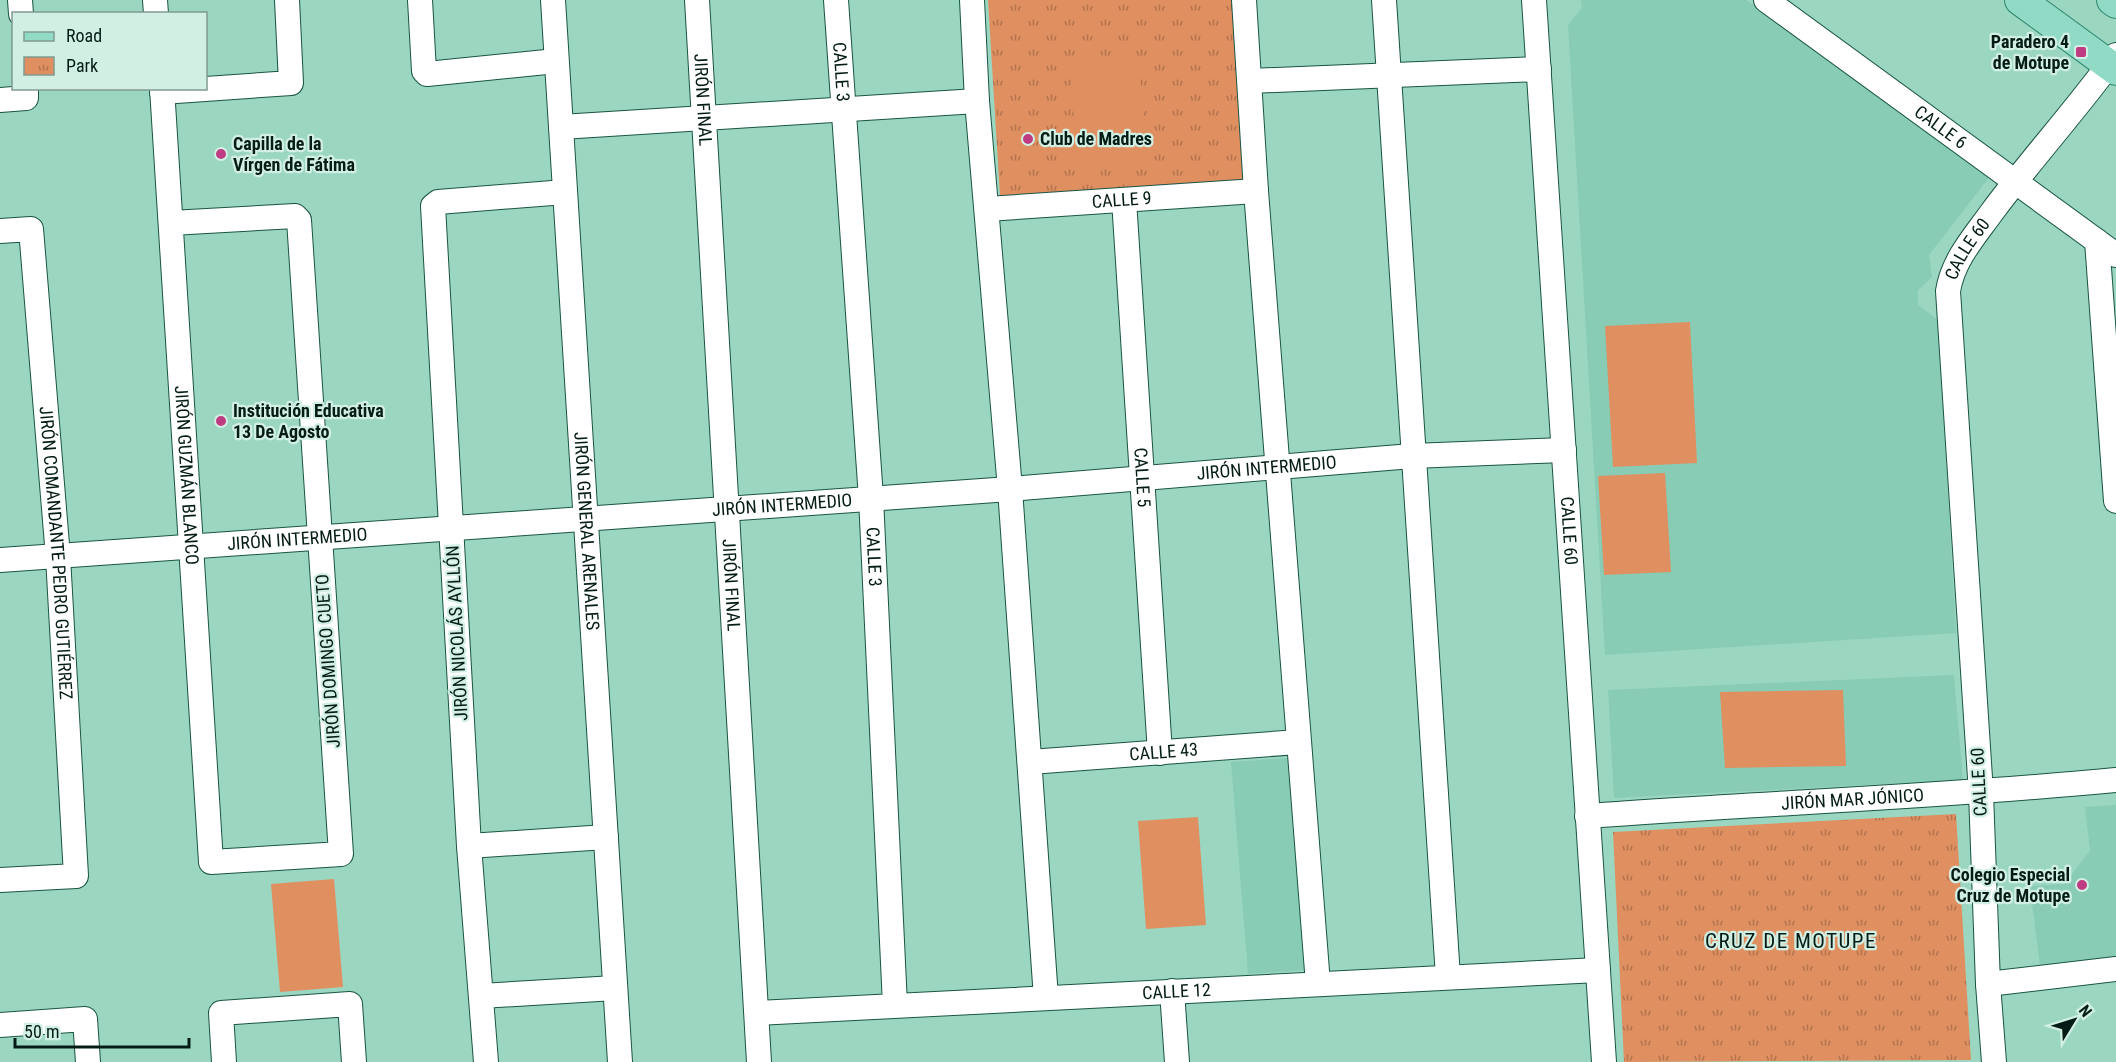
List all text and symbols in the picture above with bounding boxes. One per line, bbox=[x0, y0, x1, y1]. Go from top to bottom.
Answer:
legend bbox=[12, 12, 207, 90]
text: Road bbox=[66, 25, 102, 46]
place label: Paradero 4 de Motupe bbox=[1991, 31, 2069, 73]
street label: CALLE 3 bbox=[829, 41, 854, 102]
marker: Paradero 4 de Motupe bbox=[2074, 45, 2088, 59]
street label: JIRÓN FINAL bbox=[690, 53, 717, 147]
text: Park bbox=[66, 55, 98, 76]
street label: CALLE 6 bbox=[1911, 101, 1971, 153]
place label: Club de Madres bbox=[1040, 128, 1152, 149]
marker: Club de Madres bbox=[1021, 132, 1035, 146]
place label: Capilla de la Vírgen de Fátima bbox=[233, 133, 355, 175]
marker: Capilla de la Vírgen de Fátima bbox=[214, 147, 228, 161]
street label: CALLE 9 bbox=[1091, 187, 1152, 212]
street label: CALLE 60 bbox=[1940, 214, 1994, 282]
street label: JIRÓN GUZMÁN BLANCO bbox=[171, 385, 203, 566]
place label: Institución Educativa 13 De Agosto bbox=[233, 400, 384, 442]
street label: JIRÓN COMANDANTE PEDRO GUTIÉRREZ bbox=[36, 405, 77, 700]
marker: Institución Educativa 13 De Agosto bbox=[214, 414, 228, 428]
street label: JIRÓN GENERAL ARENALES bbox=[570, 431, 604, 631]
street label: CALLE 5 bbox=[1130, 447, 1155, 508]
street label: JIRÓN INTERMEDIO bbox=[1196, 451, 1337, 484]
street label: JIRÓN INTERMEDIO bbox=[711, 489, 853, 520]
street label: CALLE 60 bbox=[1557, 496, 1582, 566]
street label: JIRÓN INTERMEDIO bbox=[226, 523, 368, 554]
street label: CALLE 3 bbox=[862, 526, 886, 587]
street label: JIRÓN FINAL bbox=[718, 538, 745, 632]
street label: JIRÓN NICOLÁS AYLLÓN bbox=[441, 545, 472, 721]
street label: JIRÓN DOMINGO CUETO bbox=[311, 573, 344, 749]
street label: CALLE 43 bbox=[1129, 739, 1199, 765]
street label: CALLE 60 bbox=[1966, 747, 1991, 817]
street label: JIRÓN MAR JÓNICO bbox=[1781, 784, 1924, 814]
place label: Colegio Especial Cruz de Motupe bbox=[1951, 864, 2070, 906]
marker: Colegio Especial Cruz de Motupe bbox=[2075, 878, 2089, 892]
district label: CRUZ DE MOTUPE bbox=[1705, 929, 1877, 953]
street label: CALLE 12 bbox=[1142, 979, 1211, 1003]
north arrow bbox=[2044, 990, 2104, 1050]
text: N bbox=[2075, 1001, 2096, 1021]
scale bar bbox=[15, 1011, 189, 1049]
text: 50 m bbox=[24, 1021, 59, 1042]

